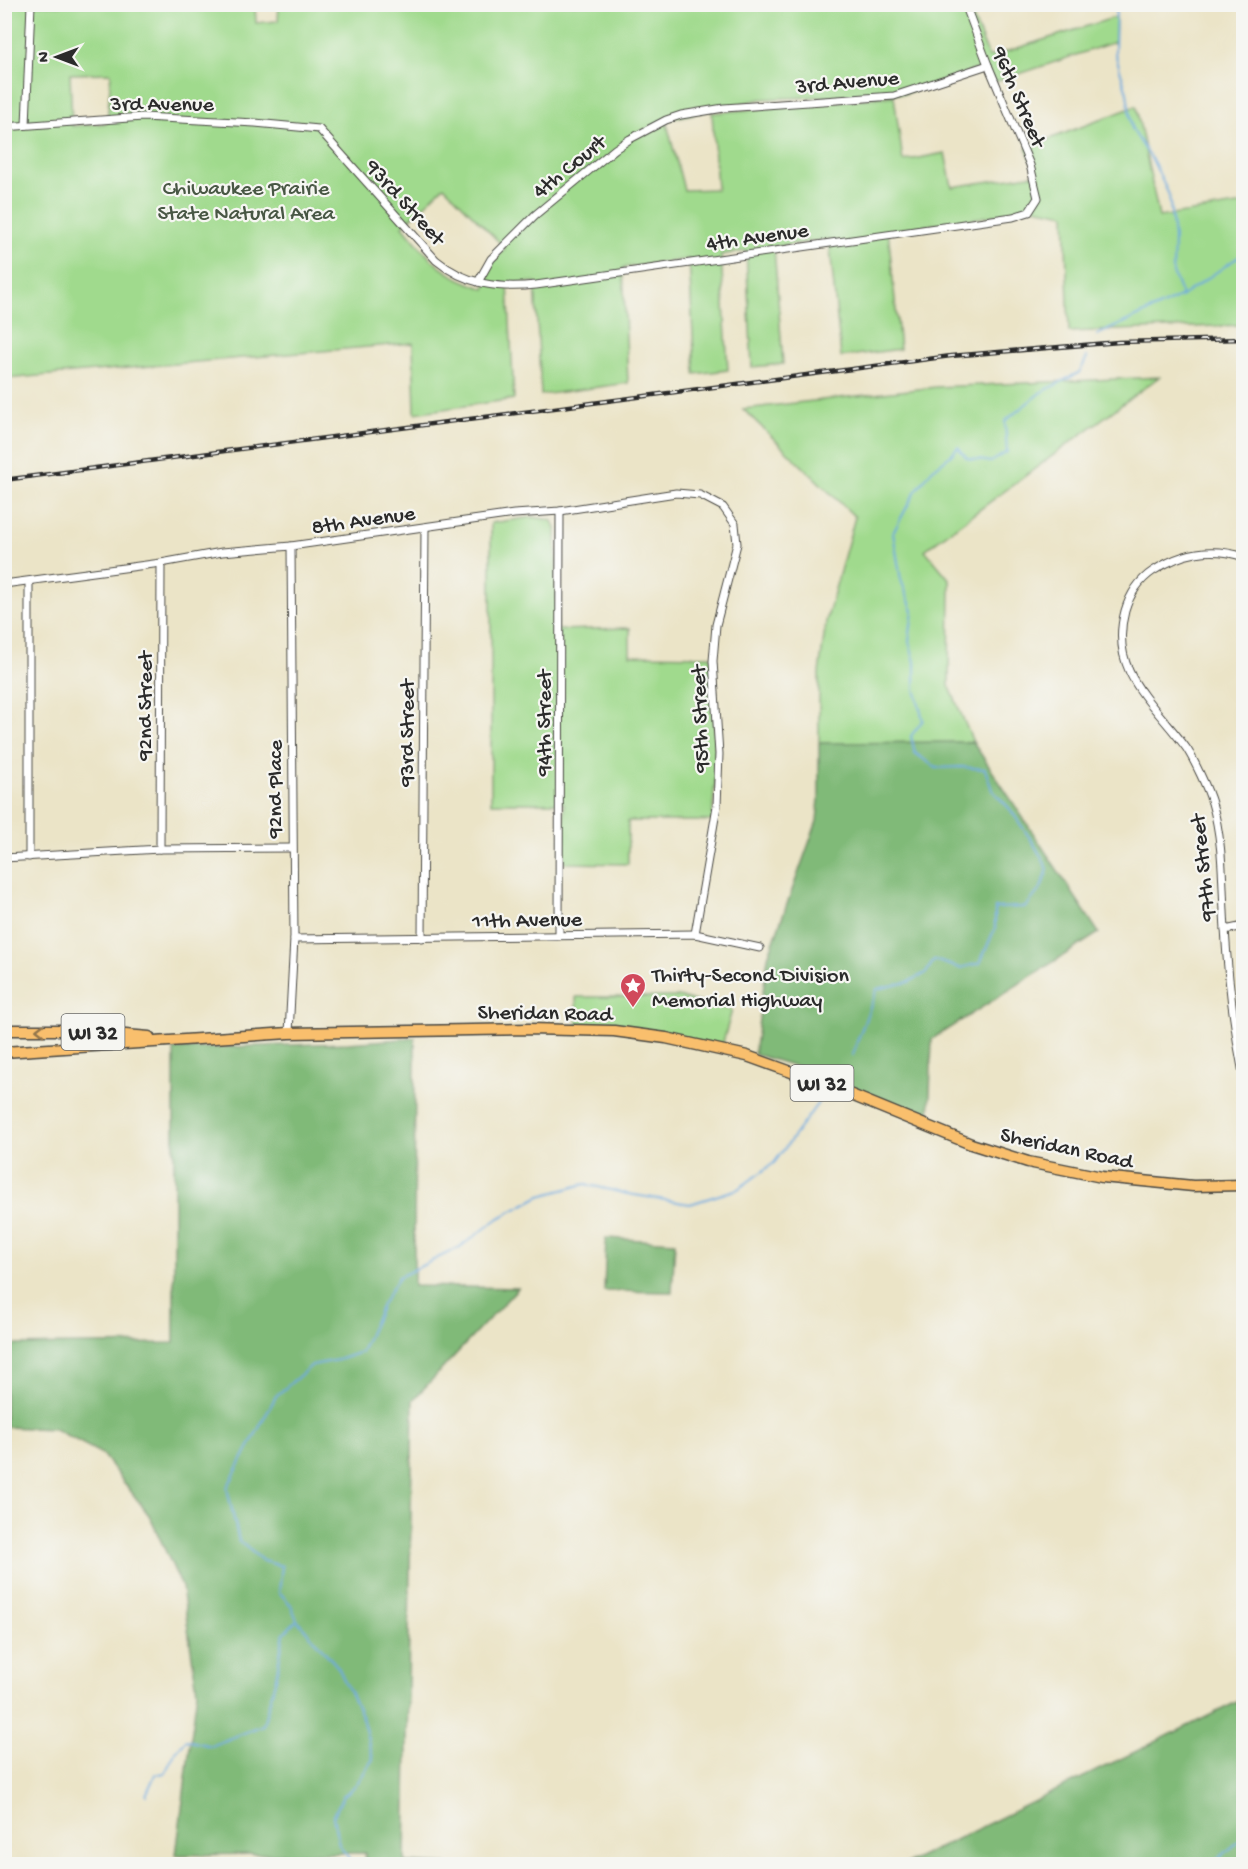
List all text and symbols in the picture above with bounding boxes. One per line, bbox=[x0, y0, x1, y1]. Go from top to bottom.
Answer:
north arrow bbox=[27, 27, 87, 87]
street label: 96th Street bbox=[984, 42, 1051, 154]
text: N bbox=[36, 51, 55, 62]
street label: 3rd Avenue bbox=[794, 66, 901, 102]
street label: 3rd Avenue bbox=[109, 93, 214, 119]
street label: 4th Court bbox=[529, 129, 614, 206]
street label: 93rd Street bbox=[358, 154, 451, 254]
park label: Chiwaukee Prairie State Natural Area bbox=[157, 177, 335, 228]
street label: 4th Avenue bbox=[705, 219, 811, 259]
street label: 8th Avenue bbox=[310, 502, 418, 542]
street label: 92nd Street bbox=[134, 649, 160, 762]
street label: 95th Street bbox=[687, 663, 717, 774]
street label: 94th Street bbox=[533, 668, 559, 777]
street label: 93rd Street bbox=[396, 677, 422, 788]
street label: 92nd Place bbox=[264, 739, 290, 839]
street label: 97th Street bbox=[1186, 811, 1224, 923]
street label: 11th Avenue bbox=[471, 908, 583, 936]
place label: Thirty-Second Division Memorial Highway bbox=[650, 964, 849, 1015]
place icon: Thirty-Second Division Memorial Highway bbox=[618, 971, 648, 1009]
street label: Sheridan Road bbox=[477, 1001, 615, 1029]
road number: WI 32 bbox=[62, 1014, 124, 1050]
one-way arrow bbox=[35, 1024, 44, 1036]
road number: WI 32 bbox=[790, 1065, 854, 1101]
street label: Sheridan Road bbox=[998, 1123, 1137, 1177]

